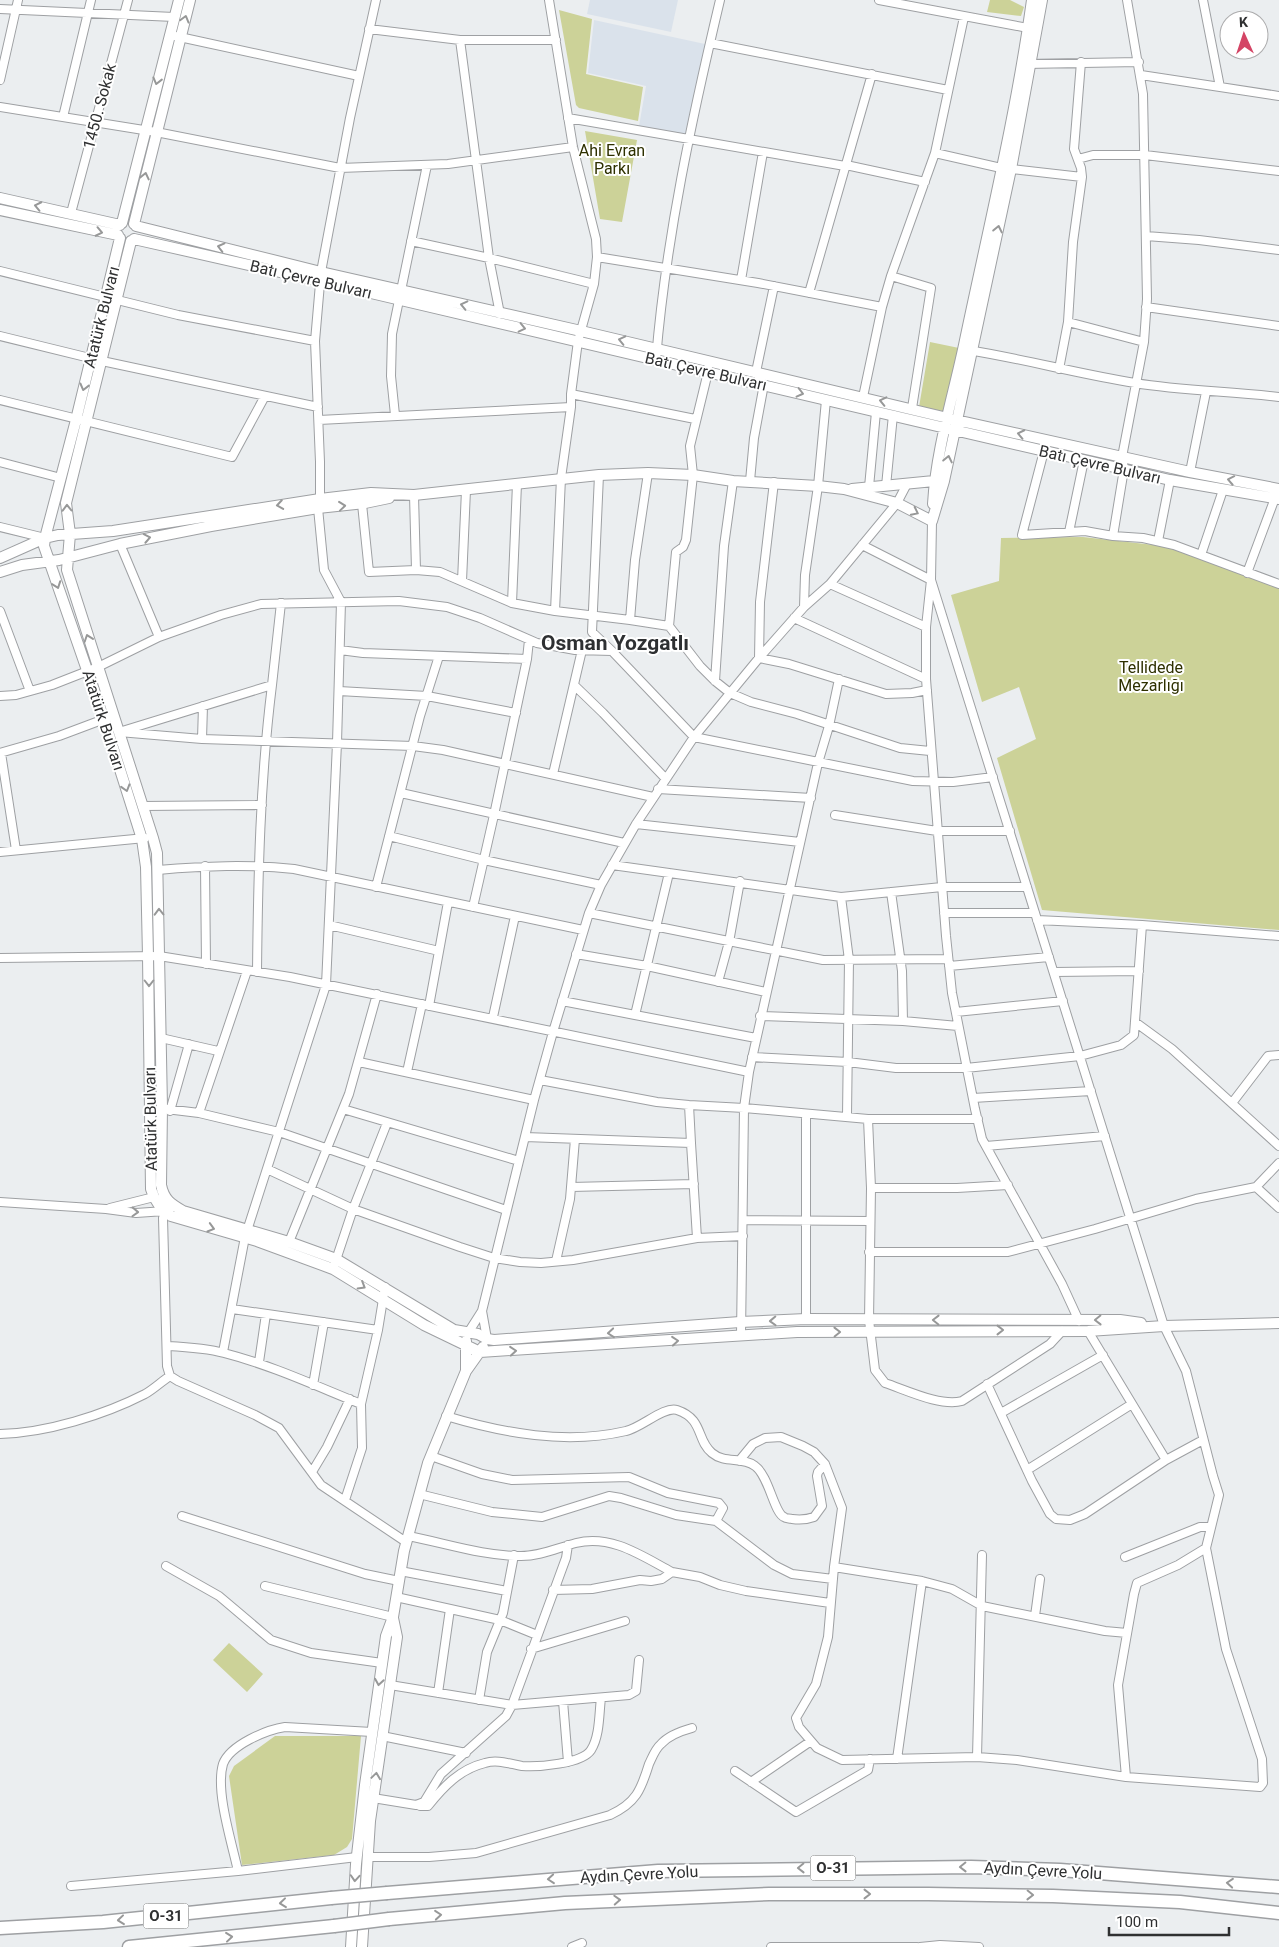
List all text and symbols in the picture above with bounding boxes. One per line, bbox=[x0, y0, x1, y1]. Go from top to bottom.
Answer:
north arrow bbox=[1219, 10, 1269, 60]
one-way arrow bbox=[179, 14, 190, 23]
text: K bbox=[1238, 14, 1248, 30]
street label: 1450. Sokak bbox=[79, 60, 120, 151]
one-way arrow bbox=[153, 76, 163, 84]
park label: Ahi Evran Parkı bbox=[579, 141, 645, 178]
one-way arrow bbox=[139, 172, 150, 181]
one-way arrow bbox=[34, 201, 43, 212]
one-way arrow bbox=[992, 224, 1002, 233]
one-way arrow bbox=[94, 226, 103, 236]
one-way arrow bbox=[217, 242, 225, 252]
street label: Batı Çevre Bulvarı bbox=[248, 256, 374, 303]
street label: Atatürk Bulvarı bbox=[80, 264, 123, 370]
one-way arrow bbox=[459, 300, 468, 311]
one-way arrow bbox=[518, 322, 527, 333]
one-way arrow bbox=[618, 335, 627, 346]
street label: Batı Çevre Bulvarı bbox=[643, 348, 769, 395]
one-way arrow bbox=[79, 383, 90, 392]
one-way arrow bbox=[795, 387, 804, 398]
one-way arrow bbox=[878, 396, 887, 407]
one-way arrow bbox=[1017, 429, 1026, 440]
street label: Batı Çevre Bulvarı bbox=[1037, 441, 1163, 488]
one-way arrow bbox=[942, 454, 953, 463]
one-way arrow bbox=[1227, 476, 1235, 486]
one-way arrow bbox=[275, 499, 283, 510]
one-way arrow bbox=[338, 501, 346, 512]
one-way arrow bbox=[62, 504, 72, 512]
one-way arrow bbox=[909, 506, 918, 516]
one-way arrow bbox=[142, 534, 151, 544]
one-way arrow bbox=[51, 580, 61, 588]
district label: Osman Yozgatlı bbox=[541, 631, 689, 655]
one-way arrow bbox=[84, 634, 94, 643]
park label: Tellidede Mezarlığı bbox=[1118, 658, 1184, 695]
street label: Atatürk Bulvarı bbox=[78, 668, 129, 773]
one-way arrow bbox=[120, 783, 130, 792]
one-way arrow bbox=[154, 908, 164, 916]
one-way arrow bbox=[144, 980, 154, 987]
street label: Atatürk Bulvarı bbox=[140, 1067, 161, 1171]
one-way arrow bbox=[132, 1207, 140, 1218]
one-way arrow bbox=[206, 1222, 214, 1232]
one-way arrow bbox=[356, 1279, 365, 1289]
one-way arrow bbox=[769, 1315, 777, 1326]
one-way arrow bbox=[932, 1315, 940, 1325]
one-way arrow bbox=[1094, 1315, 1102, 1325]
one-way arrow bbox=[996, 1325, 1004, 1335]
one-way arrow bbox=[607, 1327, 615, 1338]
one-way arrow bbox=[834, 1327, 841, 1337]
one-way arrow bbox=[671, 1336, 679, 1347]
one-way arrow bbox=[509, 1346, 517, 1357]
one-way arrow bbox=[375, 1678, 385, 1686]
one-way arrow bbox=[371, 1772, 381, 1781]
road number: O-31 bbox=[810, 1856, 856, 1880]
street label: Aydın Çevre Yolu bbox=[983, 1858, 1103, 1883]
street label: Aydın Çevre Yolu bbox=[579, 1862, 699, 1887]
one-way arrow bbox=[959, 1862, 967, 1872]
one-way arrow bbox=[797, 1863, 805, 1874]
one-way arrow bbox=[350, 1874, 361, 1882]
one-way arrow bbox=[547, 1874, 555, 1885]
one-way arrow bbox=[1226, 1878, 1234, 1889]
one-way arrow bbox=[864, 1889, 872, 1899]
one-way arrow bbox=[1026, 1890, 1034, 1901]
one-way arrow bbox=[614, 1894, 622, 1905]
one-way arrow bbox=[278, 1898, 286, 1909]
road number: O-31 bbox=[144, 1904, 188, 1928]
scale bar bbox=[1109, 1904, 1229, 1936]
one-way arrow bbox=[434, 1909, 442, 1920]
text: 100 m bbox=[1116, 1913, 1158, 1931]
one-way arrow bbox=[117, 1914, 125, 1925]
one-way arrow bbox=[226, 1931, 234, 1942]

